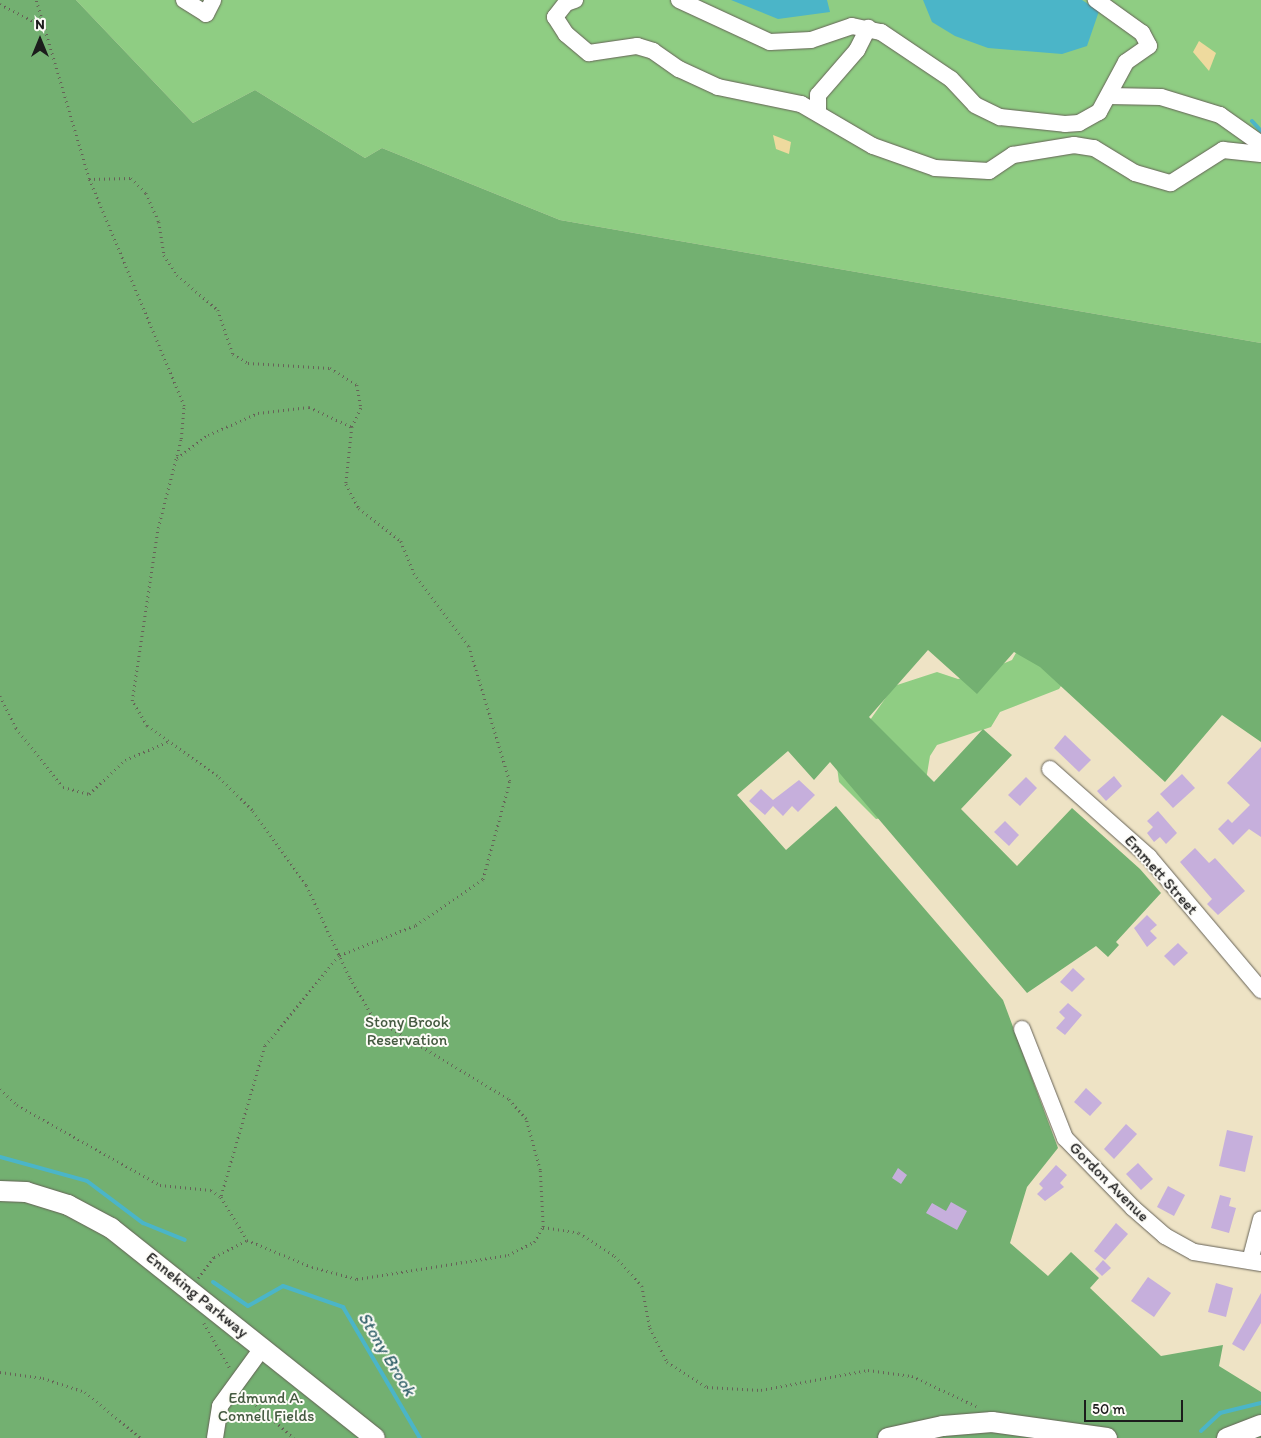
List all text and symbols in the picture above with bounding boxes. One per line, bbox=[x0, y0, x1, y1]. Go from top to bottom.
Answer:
north arrow bbox=[15, 15, 65, 65]
text: N bbox=[35, 16, 45, 33]
street label: Emmett Street bbox=[1120, 831, 1202, 919]
park label: Stony Brook Reservation bbox=[365, 1012, 449, 1050]
street label: Gordon Avenue bbox=[1065, 1138, 1153, 1226]
street label: Enneking Parkway bbox=[142, 1248, 252, 1342]
water label: Stony Brook bbox=[353, 1308, 421, 1400]
park label: Edmund A. Connell Fields bbox=[218, 1388, 314, 1426]
scale bar bbox=[1086, 1390, 1185, 1422]
text: 50 m bbox=[1092, 1400, 1125, 1418]

